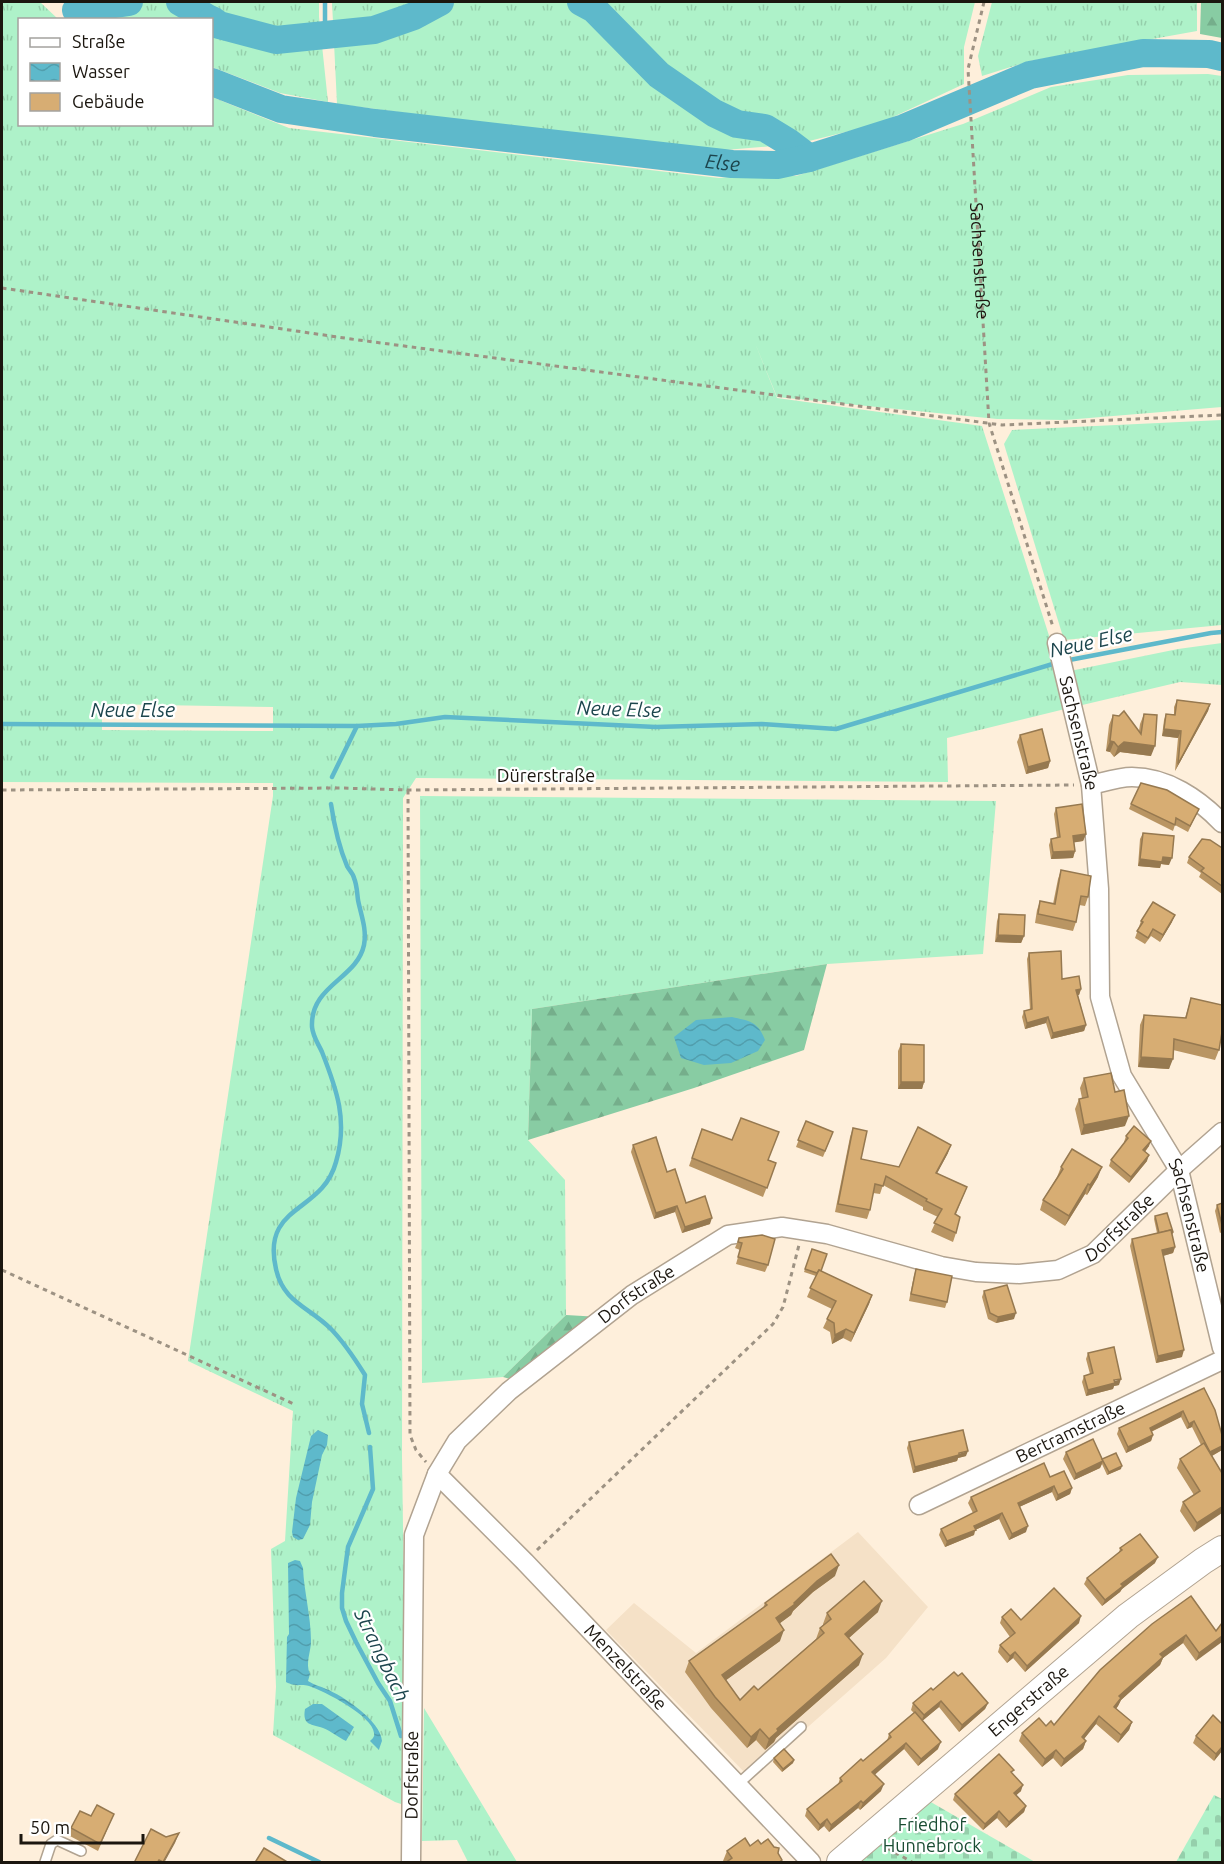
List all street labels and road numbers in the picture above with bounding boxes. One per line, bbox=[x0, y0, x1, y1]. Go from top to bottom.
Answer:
street label: Sachsenstraße bbox=[967, 202, 994, 320]
street label: Sachsenstraße bbox=[1056, 674, 1102, 791]
street label: Dürerstraße bbox=[497, 765, 595, 785]
street label: Sachsenstraße bbox=[1165, 1154, 1214, 1274]
street label: Dorfstraße bbox=[1082, 1189, 1158, 1265]
street label: Dorfstraße bbox=[593, 1260, 678, 1327]
street label: Bertramstraße bbox=[1012, 1397, 1128, 1466]
street label: Menzelstraße bbox=[581, 1620, 671, 1714]
street label: Engerstraße bbox=[984, 1660, 1072, 1740]
street label: Dorfstraße bbox=[400, 1731, 421, 1819]

